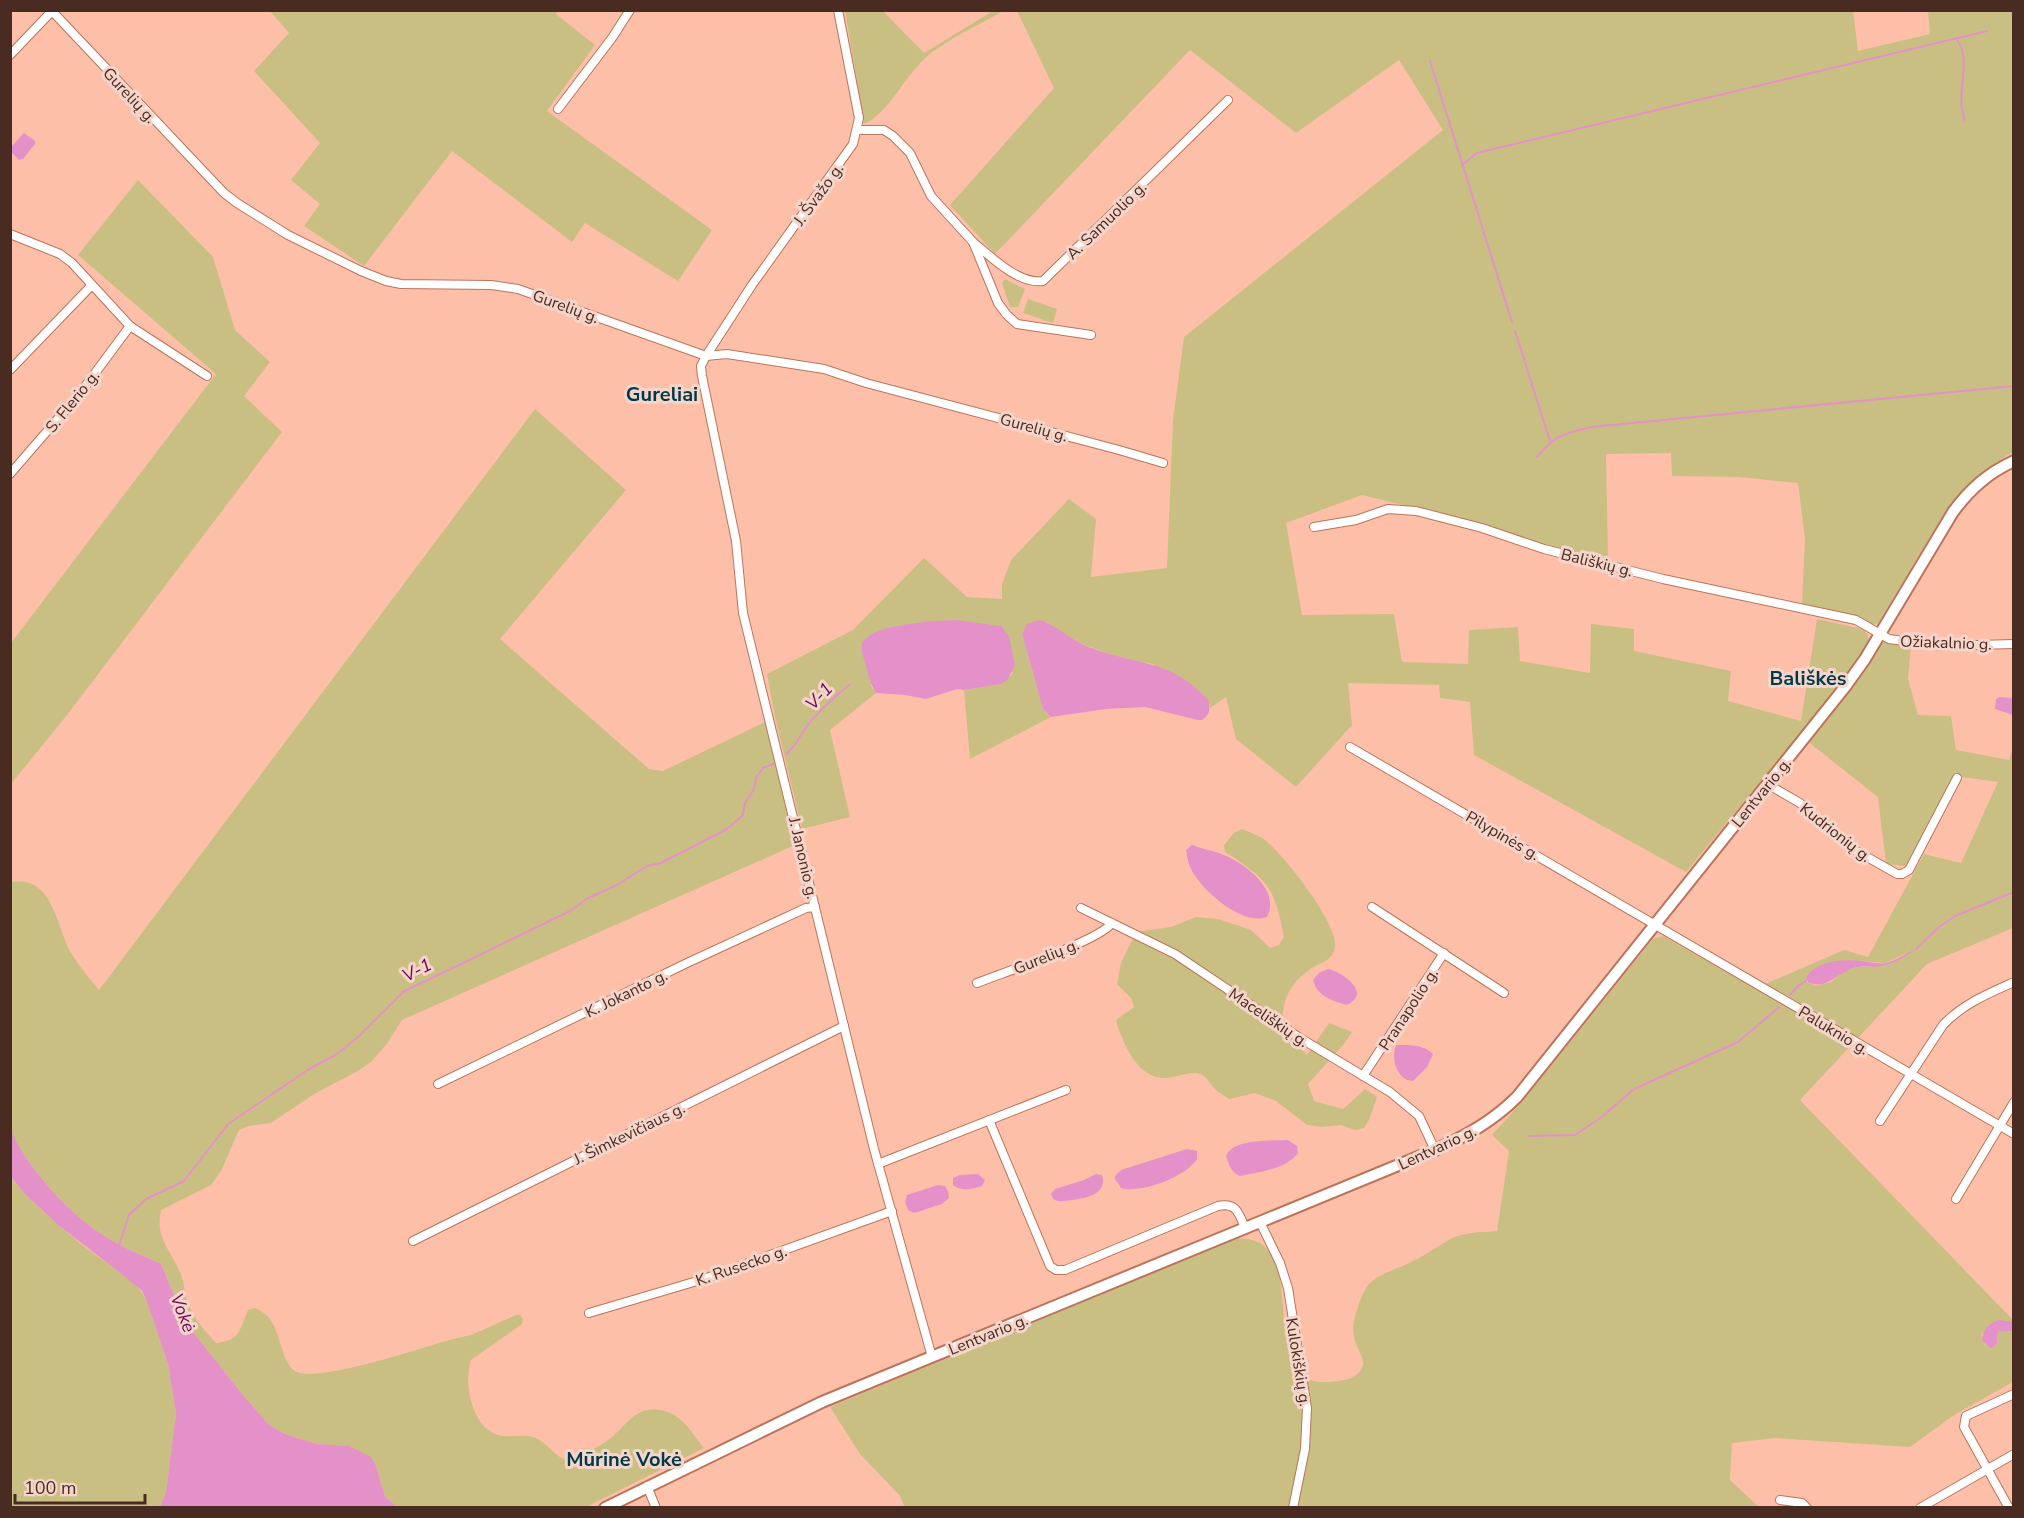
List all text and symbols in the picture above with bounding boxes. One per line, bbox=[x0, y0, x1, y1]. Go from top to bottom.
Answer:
street label: Gurelių g. bbox=[98, 63, 161, 129]
street label: J. Švažo g. bbox=[788, 159, 849, 231]
street label: A. Samuolio g. bbox=[1062, 177, 1152, 265]
street label: Gurelių g. bbox=[529, 285, 602, 329]
street label: S. Flerio g. bbox=[41, 366, 105, 438]
district label: Gureliai bbox=[626, 381, 698, 408]
street label: Gurelių g. bbox=[997, 408, 1070, 448]
street label: Bališkių g. bbox=[1559, 543, 1635, 583]
street label: Ožiakalnio g. bbox=[1900, 630, 1992, 656]
district label: Bališkės bbox=[1769, 665, 1847, 692]
water label: V-1 bbox=[800, 677, 838, 715]
street label: Lentvario g. bbox=[1727, 753, 1797, 832]
street label: Kudrionių g. bbox=[1795, 798, 1876, 868]
street label: Pilypinės g. bbox=[1461, 806, 1544, 866]
street label: J. Janonio g. bbox=[783, 814, 823, 901]
street label: Gurelių g. bbox=[1010, 934, 1083, 980]
water label: V-1 bbox=[398, 953, 436, 987]
street label: K. Jokanto g. bbox=[582, 964, 671, 1023]
street label: Pranapolio g. bbox=[1374, 964, 1444, 1055]
street label: Maceliškių g. bbox=[1224, 983, 1313, 1053]
street label: Paluknio g. bbox=[1794, 1001, 1873, 1061]
street label: J. Šimkevičiaus g. bbox=[569, 1097, 689, 1171]
street label: Lentvario g. bbox=[1395, 1120, 1480, 1176]
street label: K. Rusecko g. bbox=[693, 1240, 790, 1292]
water label: Vokė bbox=[165, 1290, 201, 1336]
street label: Lentvario g. bbox=[945, 1309, 1031, 1361]
street label: Kulokiškių g. bbox=[1280, 1316, 1316, 1408]
district label: Mūrinė Vokė bbox=[566, 1446, 682, 1473]
scale bar bbox=[15, 1467, 146, 1505]
text: 100 m bbox=[24, 1476, 76, 1500]

